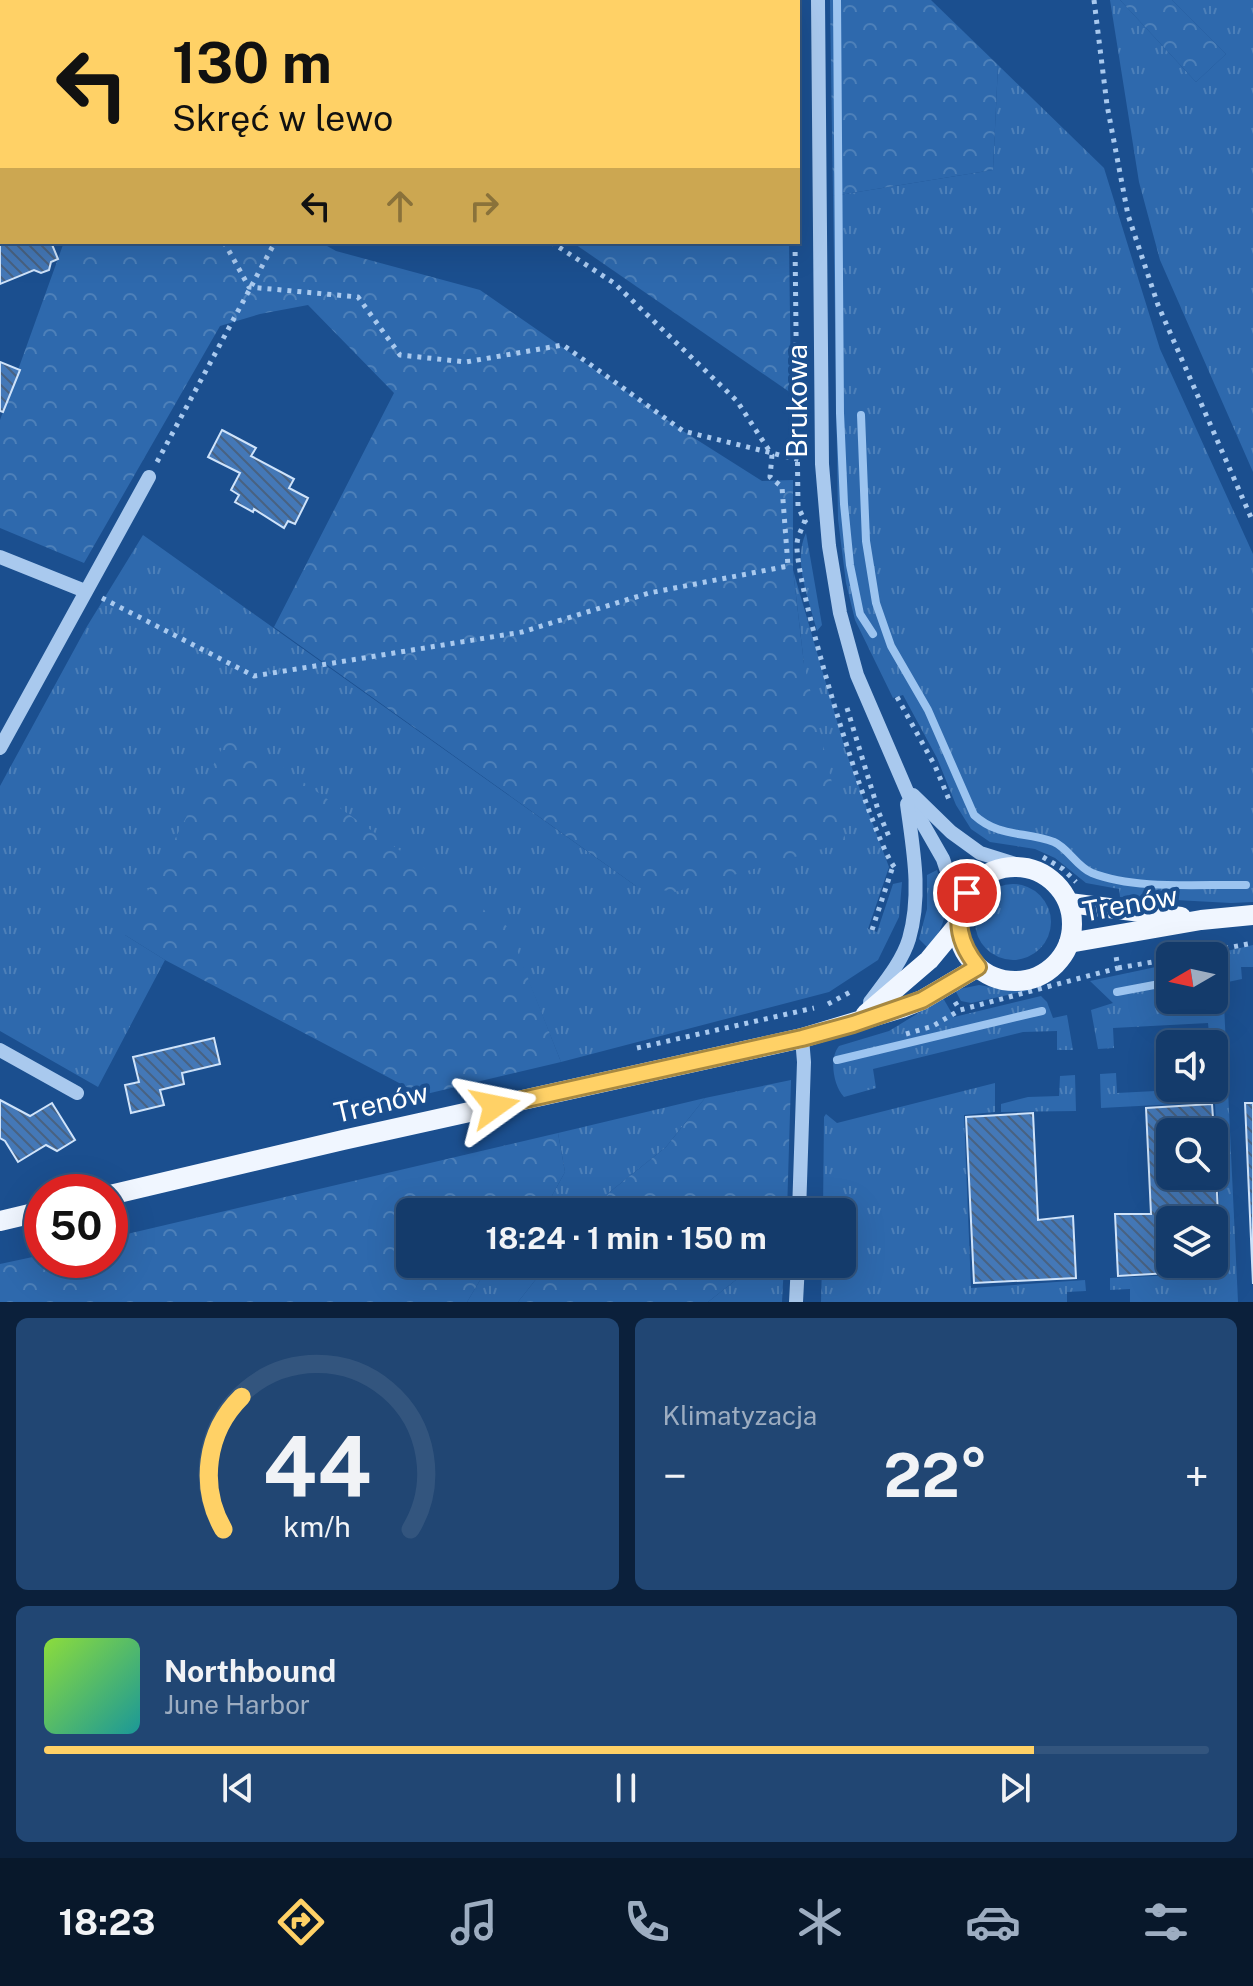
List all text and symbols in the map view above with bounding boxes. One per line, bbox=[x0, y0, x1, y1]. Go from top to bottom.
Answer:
text: 130 m bbox=[172, 30, 332, 96]
icon: left bbox=[40, 32, 144, 136]
text: Skręć w lewo bbox=[172, 97, 393, 139]
icon: left bbox=[294, 184, 338, 228]
icon: ahead bbox=[378, 184, 422, 228]
icon: right bbox=[462, 184, 506, 228]
street label: Brukowa bbox=[780, 344, 813, 458]
pin bbox=[933, 859, 1001, 927]
icon: arrive bbox=[945, 871, 989, 915]
street label: Trenów bbox=[1080, 878, 1180, 928]
north arrow bbox=[1156, 942, 1228, 1014]
map controls bbox=[1156, 942, 1228, 1278]
button: sound bbox=[1156, 1030, 1228, 1102]
position arrow bbox=[453, 1064, 537, 1148]
street label: Trenów bbox=[331, 1075, 432, 1129]
button: search bbox=[1156, 1118, 1228, 1190]
speed limit sign: 50 bbox=[24, 1174, 128, 1278]
button: layers bbox=[1156, 1206, 1228, 1278]
text: 18:24 · 1 min · 150 m bbox=[485, 1220, 767, 1256]
text: Klimatyzacja bbox=[663, 1400, 817, 1431]
text: 44 bbox=[263, 1417, 372, 1515]
text: 22° bbox=[883, 1440, 988, 1511]
text: − bbox=[663, 1450, 687, 1502]
text: + bbox=[1185, 1450, 1209, 1502]
text: km/h bbox=[284, 1510, 351, 1543]
text: Northbound bbox=[164, 1653, 336, 1689]
text: June Harbor bbox=[164, 1689, 310, 1720]
icon: previous bbox=[216, 1766, 260, 1810]
icon: pause bbox=[604, 1766, 648, 1810]
icon: next bbox=[993, 1766, 1037, 1810]
icon: directions bbox=[273, 1894, 329, 1950]
icon: music bbox=[446, 1894, 502, 1950]
icon: phone bbox=[619, 1894, 675, 1950]
icon: climate bbox=[792, 1894, 848, 1950]
icon: car bbox=[965, 1894, 1021, 1950]
icon: filters bbox=[1138, 1894, 1194, 1950]
text: 18:23 bbox=[59, 1901, 155, 1943]

